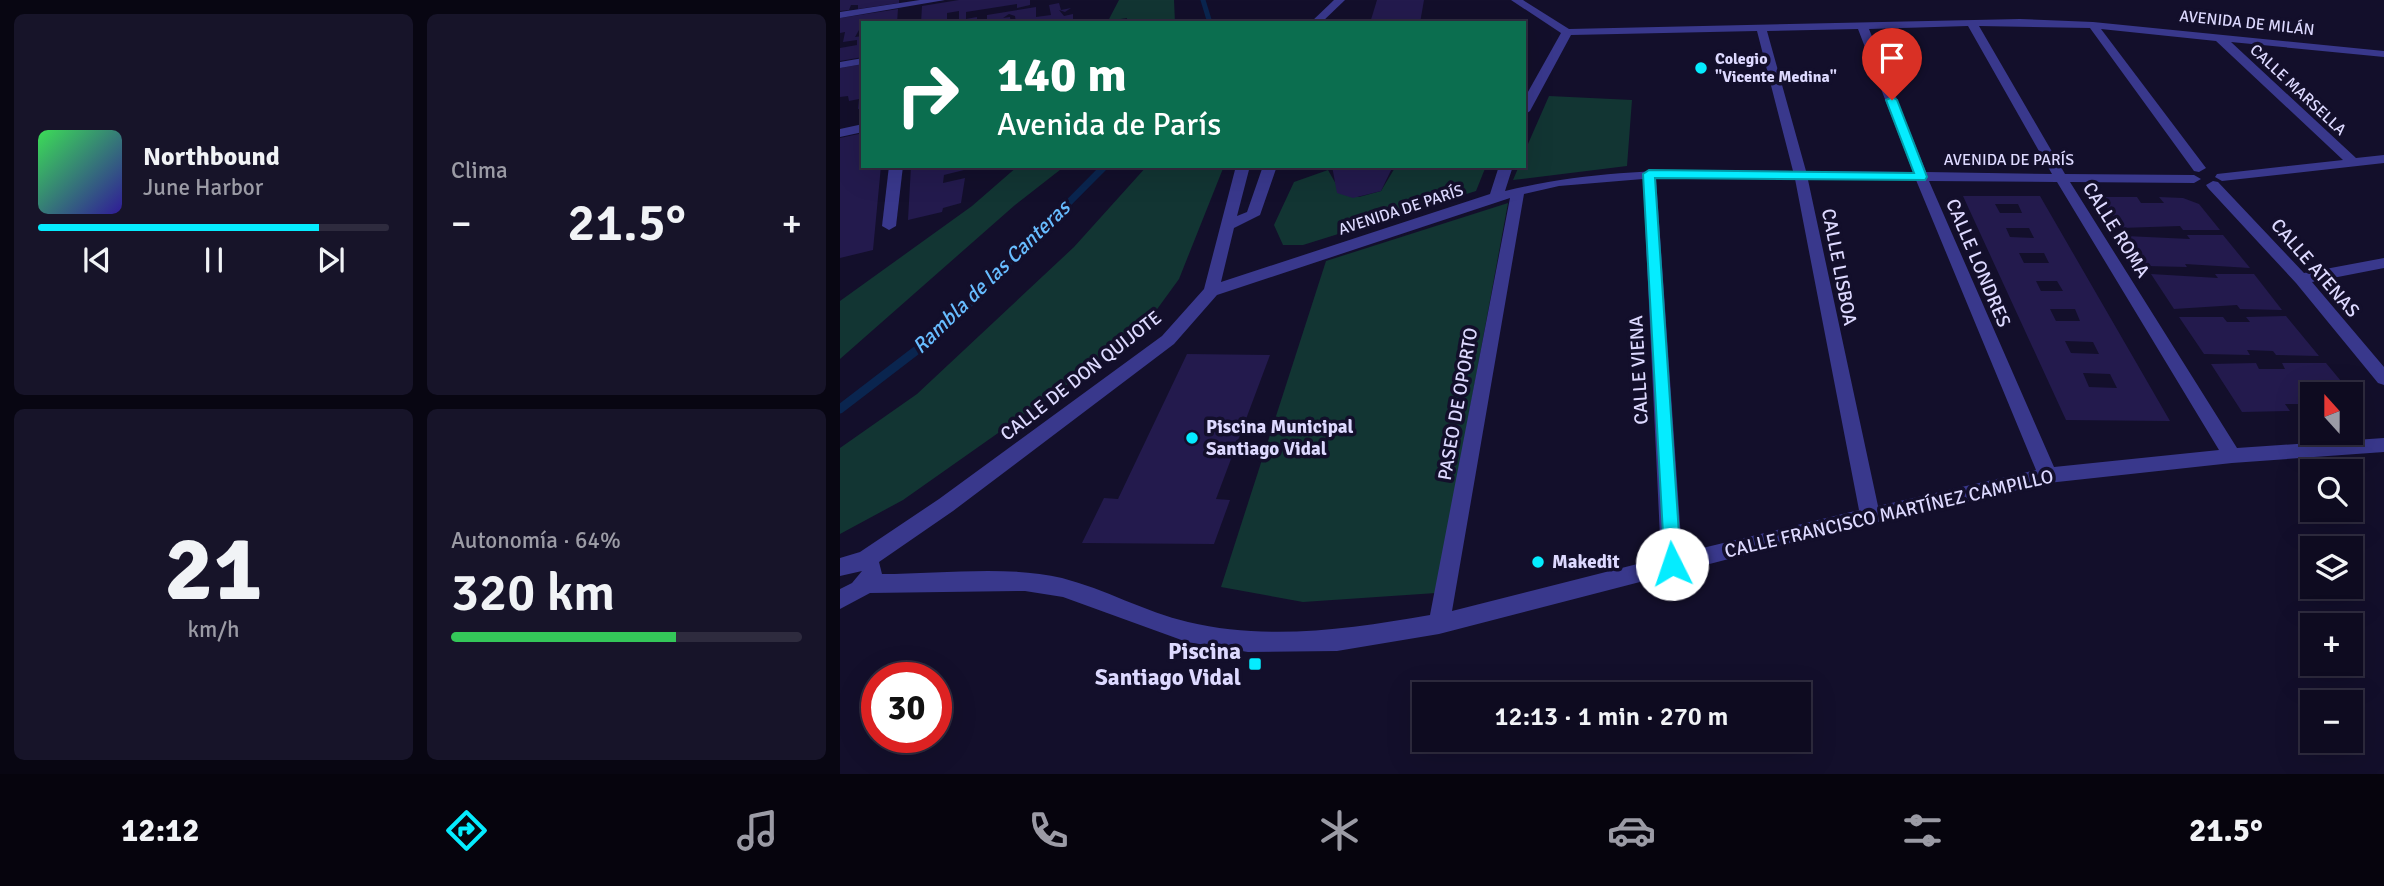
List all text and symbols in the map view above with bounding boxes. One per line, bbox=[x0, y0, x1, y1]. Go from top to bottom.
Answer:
street label: AVENIDA DE MILÁN bbox=[2178, 6, 2316, 40]
pin bbox=[1862, 28, 1922, 100]
icon: arrive bbox=[1873, 39, 1911, 77]
street label: CALLE MARSELLA bbox=[2246, 40, 2351, 140]
text: 140 m bbox=[997, 45, 1127, 105]
icon: right bbox=[882, 49, 973, 140]
place label: Colegio "Vicente Medina" bbox=[1715, 49, 1837, 87]
marker: Colegio "Vicente Medina" bbox=[1693, 60, 1709, 76]
text: Avenida de París bbox=[997, 105, 1221, 144]
text: Northbound bbox=[143, 141, 280, 173]
street label: AVENIDA DE PARÍS bbox=[1944, 150, 2074, 170]
text: Clima bbox=[451, 156, 508, 185]
text: June Harbor bbox=[143, 173, 263, 202]
street label: CALLE ROMA bbox=[2077, 178, 2155, 283]
street label: AVENIDA DE PARÍS bbox=[1336, 180, 1466, 240]
text: 21.5° bbox=[567, 191, 686, 255]
water label: Rambla de las Canteras bbox=[907, 194, 1077, 359]
street label: CALLE LONDRES bbox=[1940, 195, 2016, 331]
text: − bbox=[451, 200, 472, 247]
text: + bbox=[781, 200, 802, 247]
street label: CALLE LISBOA bbox=[1816, 207, 1862, 328]
street label: CALLE ATENAS bbox=[2266, 214, 2364, 322]
icon: previous bbox=[78, 241, 116, 279]
icon: pause bbox=[195, 241, 233, 279]
icon: next bbox=[312, 241, 350, 279]
street label: CALLE DE DON QUIJOTE bbox=[996, 306, 1166, 446]
street label: CALLE VIENA bbox=[1624, 314, 1654, 425]
street label: PASEO DE OPORTO bbox=[1433, 326, 1483, 482]
north arrow bbox=[2300, 382, 2362, 444]
map controls bbox=[2300, 382, 2363, 753]
place label: Piscina Municipal Santiago Vidal bbox=[1206, 415, 1354, 461]
marker: Piscina Municipal Santiago Vidal bbox=[1184, 430, 1200, 446]
button: search bbox=[2300, 459, 2363, 522]
street label: CALLE FRANCISCO MARTÍNEZ CAMPILLO bbox=[1722, 464, 2056, 564]
text: 21 bbox=[164, 513, 263, 626]
text: Autonomía · 64% bbox=[451, 526, 621, 555]
position arrow bbox=[1635, 527, 1709, 601]
button: layers bbox=[2300, 536, 2363, 599]
place label: Makedit bbox=[1552, 550, 1620, 574]
marker: Makedit bbox=[1530, 554, 1546, 570]
text: 320 km bbox=[451, 561, 615, 625]
button: + bbox=[2300, 613, 2363, 676]
text: km/h bbox=[187, 615, 240, 644]
place label: Piscina Santiago Vidal bbox=[1095, 637, 1241, 692]
marker: Piscina Santiago Vidal bbox=[1247, 656, 1263, 672]
speed limit sign: 30 bbox=[861, 662, 952, 753]
button: − bbox=[2300, 690, 2363, 753]
text: 12:13 · 1 min · 270 m bbox=[1495, 701, 1728, 733]
icon: directions bbox=[442, 806, 491, 855]
icon: music bbox=[733, 806, 782, 855]
icon: phone bbox=[1024, 806, 1073, 855]
icon: climate bbox=[1315, 806, 1364, 855]
icon: car bbox=[1607, 806, 1656, 855]
icon: filters bbox=[1898, 806, 1947, 855]
text: 12:12 bbox=[121, 811, 200, 850]
text: 21.5° bbox=[2189, 811, 2263, 850]

